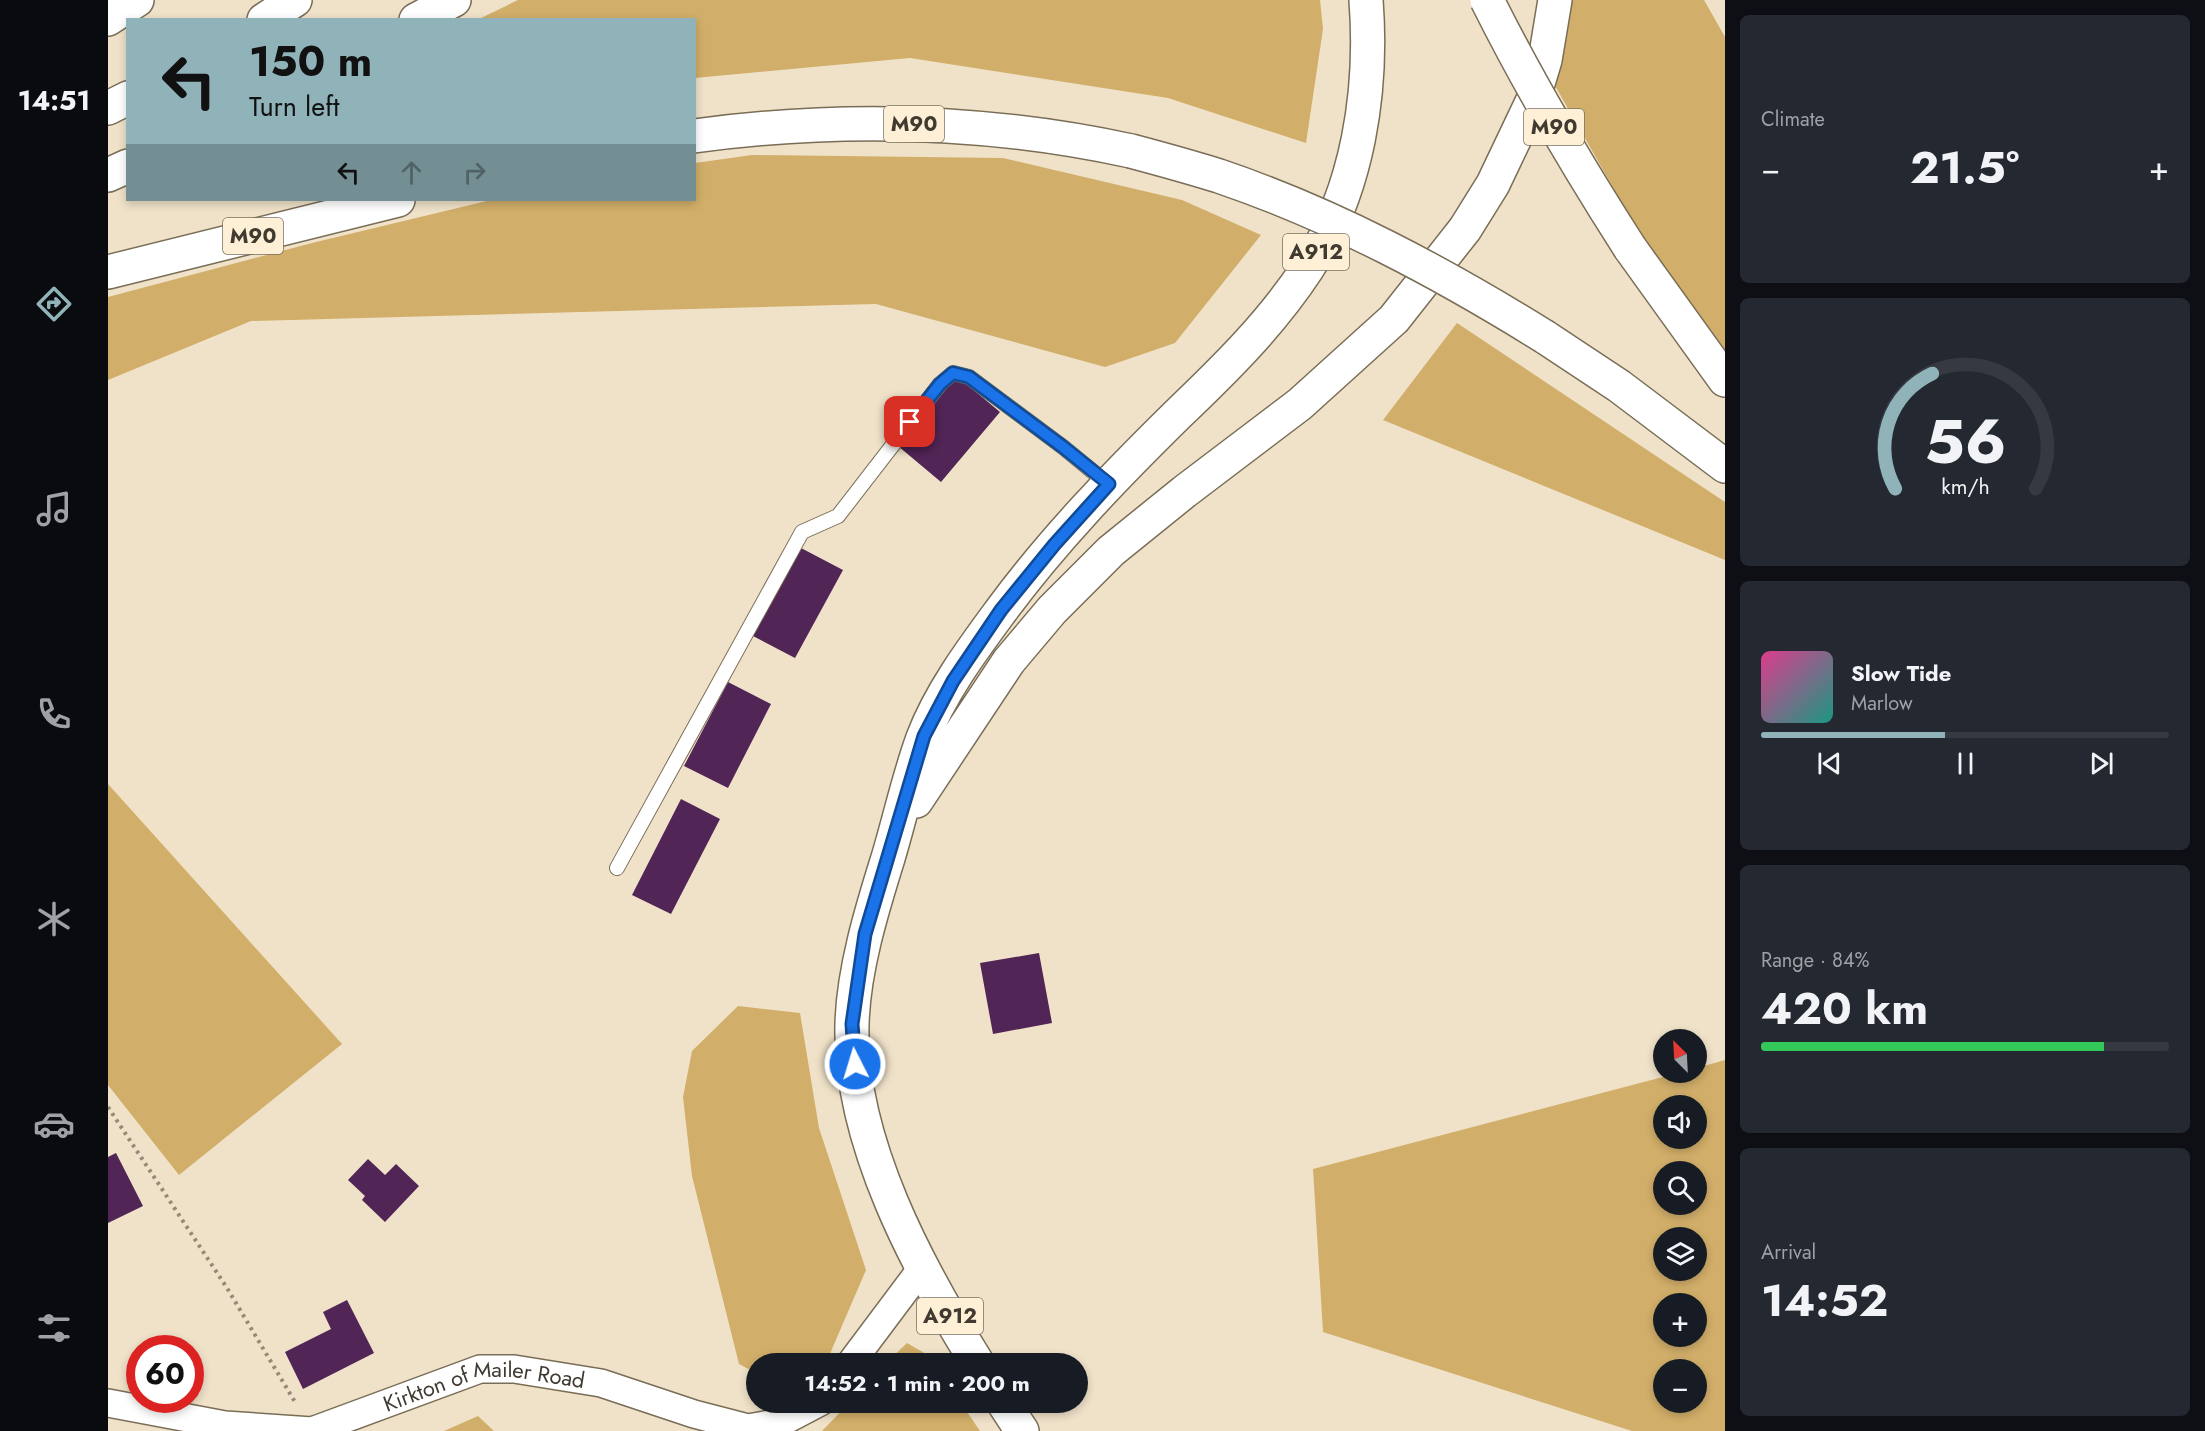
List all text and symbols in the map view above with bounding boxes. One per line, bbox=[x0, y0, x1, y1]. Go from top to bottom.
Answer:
text: 150 m bbox=[249, 31, 372, 92]
icon: left bbox=[150, 42, 228, 120]
text: 14:51 bbox=[18, 81, 90, 120]
text: Turn left bbox=[249, 87, 339, 126]
text: Climate bbox=[1761, 105, 1825, 134]
road number: M90 bbox=[884, 106, 944, 142]
road number: M90 bbox=[1524, 109, 1584, 145]
text: 21.5° bbox=[1910, 135, 2019, 200]
text: − bbox=[1761, 145, 1780, 192]
text: + bbox=[2149, 145, 2169, 192]
icon: left bbox=[332, 156, 365, 189]
icon: ahead bbox=[395, 156, 428, 189]
icon: right bbox=[458, 156, 491, 189]
road number: M90 bbox=[223, 218, 283, 254]
road number: A912 bbox=[1283, 234, 1349, 270]
icon: directions bbox=[33, 283, 75, 325]
pin bbox=[884, 396, 935, 447]
text: 56 bbox=[1924, 396, 2006, 486]
icon: arrive bbox=[893, 405, 926, 438]
text: km/h bbox=[1941, 472, 1989, 503]
icon: music bbox=[33, 488, 75, 530]
text: Slow Tide bbox=[1851, 657, 1951, 689]
text: Marlow bbox=[1851, 689, 1913, 718]
icon: phone bbox=[33, 693, 75, 735]
icon: previous bbox=[1813, 747, 1846, 780]
icon: pause bbox=[1949, 747, 1982, 780]
icon: next bbox=[2085, 747, 2118, 780]
icon: climate bbox=[33, 898, 75, 940]
text: Range · 84% bbox=[1761, 946, 1870, 975]
text: 420 km bbox=[1761, 976, 1928, 1041]
north arrow bbox=[1653, 1029, 1707, 1083]
map controls bbox=[1653, 1029, 1707, 1413]
position arrow bbox=[823, 1032, 887, 1096]
button: sound bbox=[1653, 1095, 1707, 1149]
icon: car bbox=[33, 1103, 75, 1145]
button: search bbox=[1653, 1161, 1707, 1215]
button: layers bbox=[1653, 1227, 1707, 1281]
text: Arrival bbox=[1761, 1238, 1816, 1267]
text: 14:52 bbox=[1761, 1268, 1888, 1333]
button: + bbox=[1653, 1293, 1707, 1347]
road number: A912 bbox=[917, 1298, 983, 1334]
icon: filters bbox=[33, 1307, 75, 1349]
speed limit sign: 60 bbox=[126, 1335, 204, 1413]
street label: Kirkton of Mailer Road bbox=[378, 1353, 587, 1419]
button: − bbox=[1653, 1359, 1707, 1413]
text: 14:52 · 1 min · 200 m bbox=[804, 1367, 1030, 1399]

